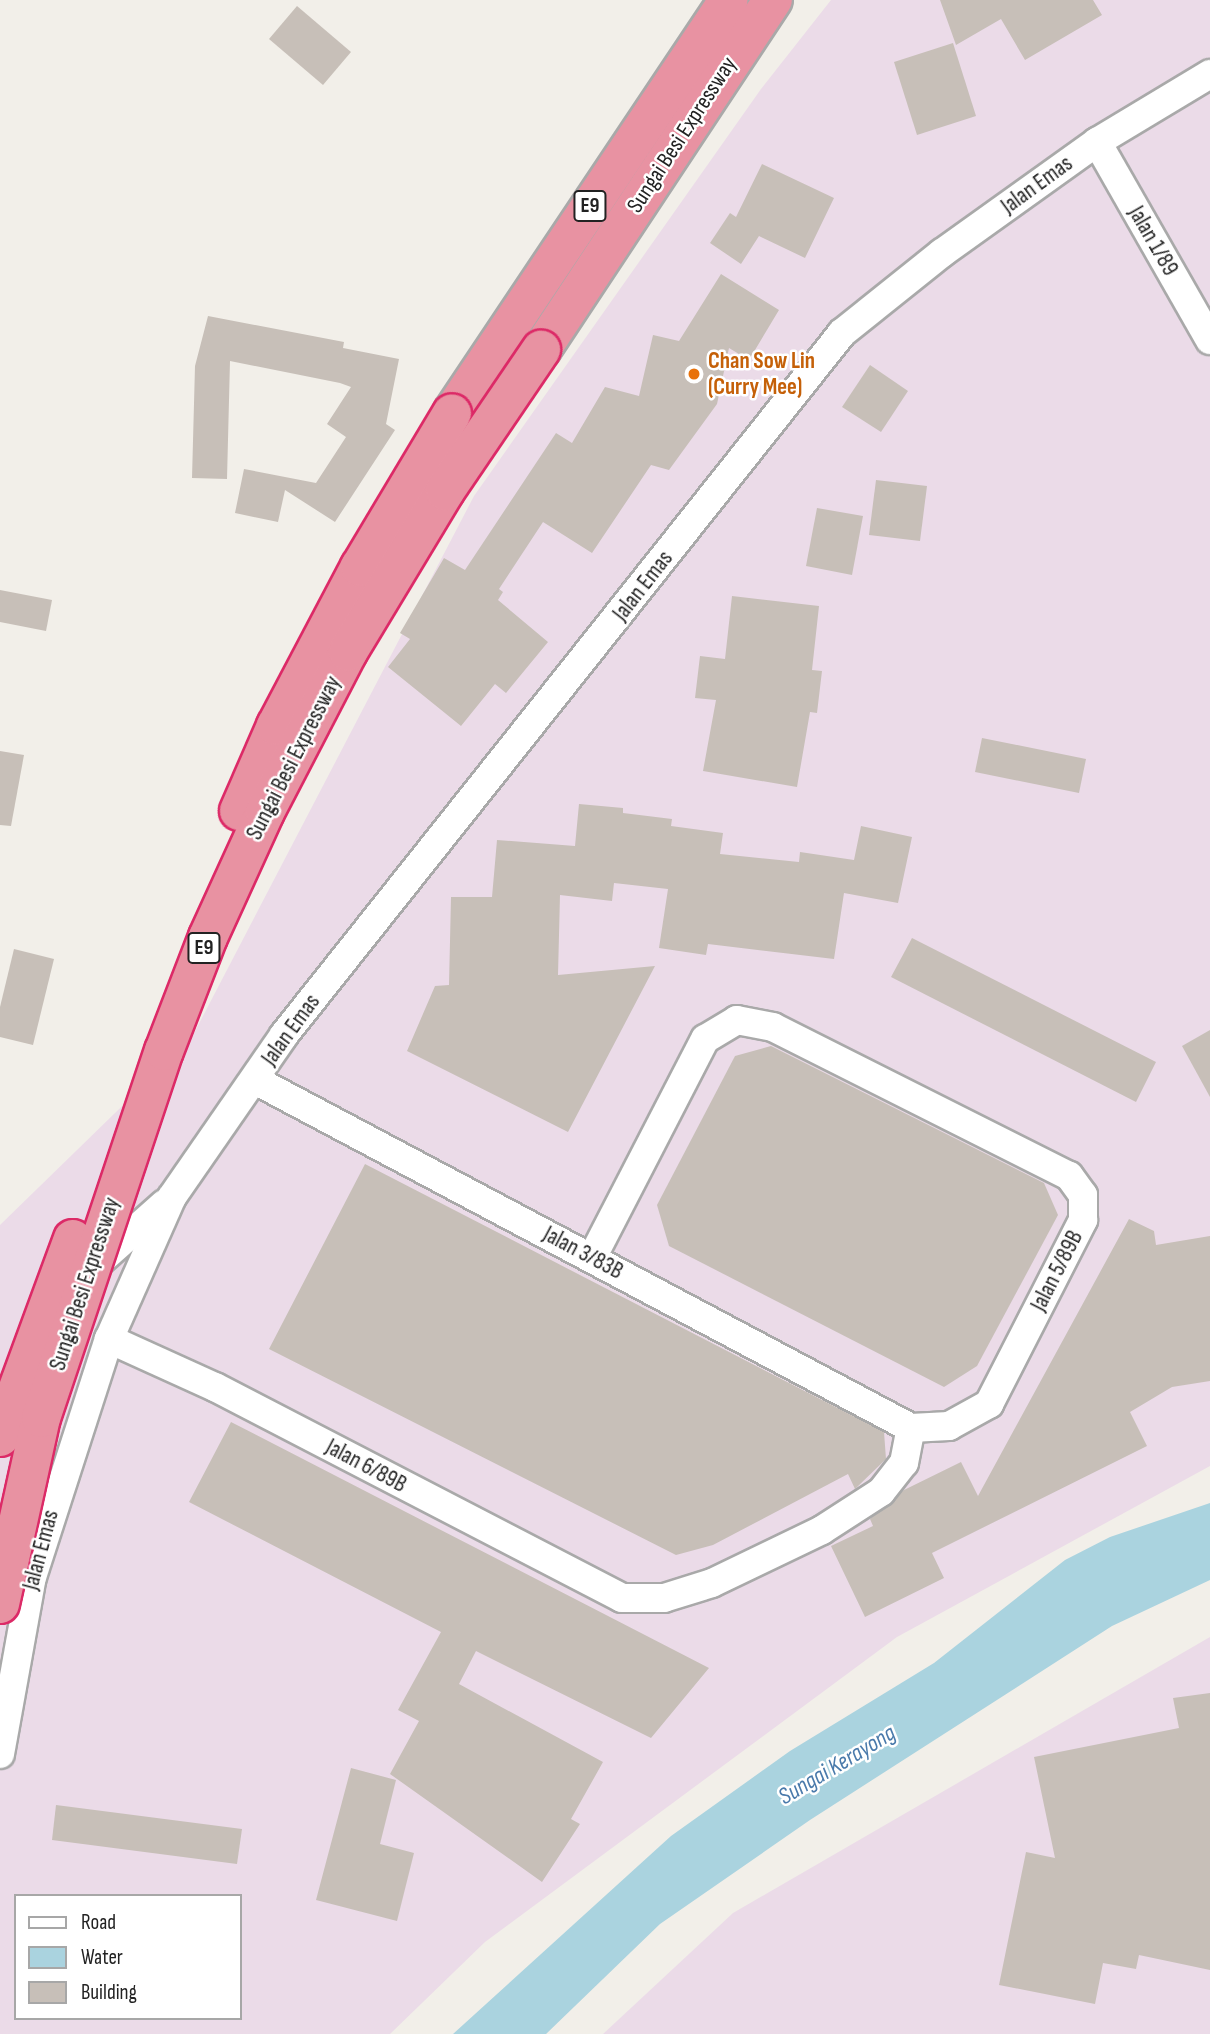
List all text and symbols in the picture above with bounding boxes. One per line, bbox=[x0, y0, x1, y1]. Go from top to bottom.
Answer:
street label: Sungai Besi Expressway bbox=[621, 52, 743, 218]
street label: Jalan Emas bbox=[996, 150, 1078, 220]
road number: E9 bbox=[572, 188, 608, 224]
street label: Jalan 1/89 bbox=[1122, 201, 1184, 281]
place label: Chan Sow Lin (Curry Mee) bbox=[708, 347, 815, 401]
marker: Chan Sow Lin (Curry Mee) bbox=[686, 366, 702, 382]
street label: Jalan Emas bbox=[607, 545, 679, 627]
street label: Sungai Besi Expressway bbox=[241, 671, 347, 845]
road number: E9 bbox=[186, 930, 222, 965]
street label: Jalan Emas bbox=[256, 989, 326, 1071]
street label: Sungai Besi Expressway bbox=[44, 1194, 126, 1374]
street label: Jalan 3/83B bbox=[538, 1221, 628, 1285]
street label: Jalan 5/89B bbox=[1025, 1226, 1089, 1316]
street label: Jalan 6/89B bbox=[321, 1433, 411, 1499]
street label: Jalan Emas bbox=[17, 1507, 65, 1593]
water label: Sungai Kerayong bbox=[773, 1719, 901, 1811]
legend bbox=[14, 1894, 242, 2020]
text: Road bbox=[81, 1910, 116, 1935]
text: Water bbox=[81, 1945, 123, 1970]
text: Building bbox=[81, 1980, 137, 2005]

